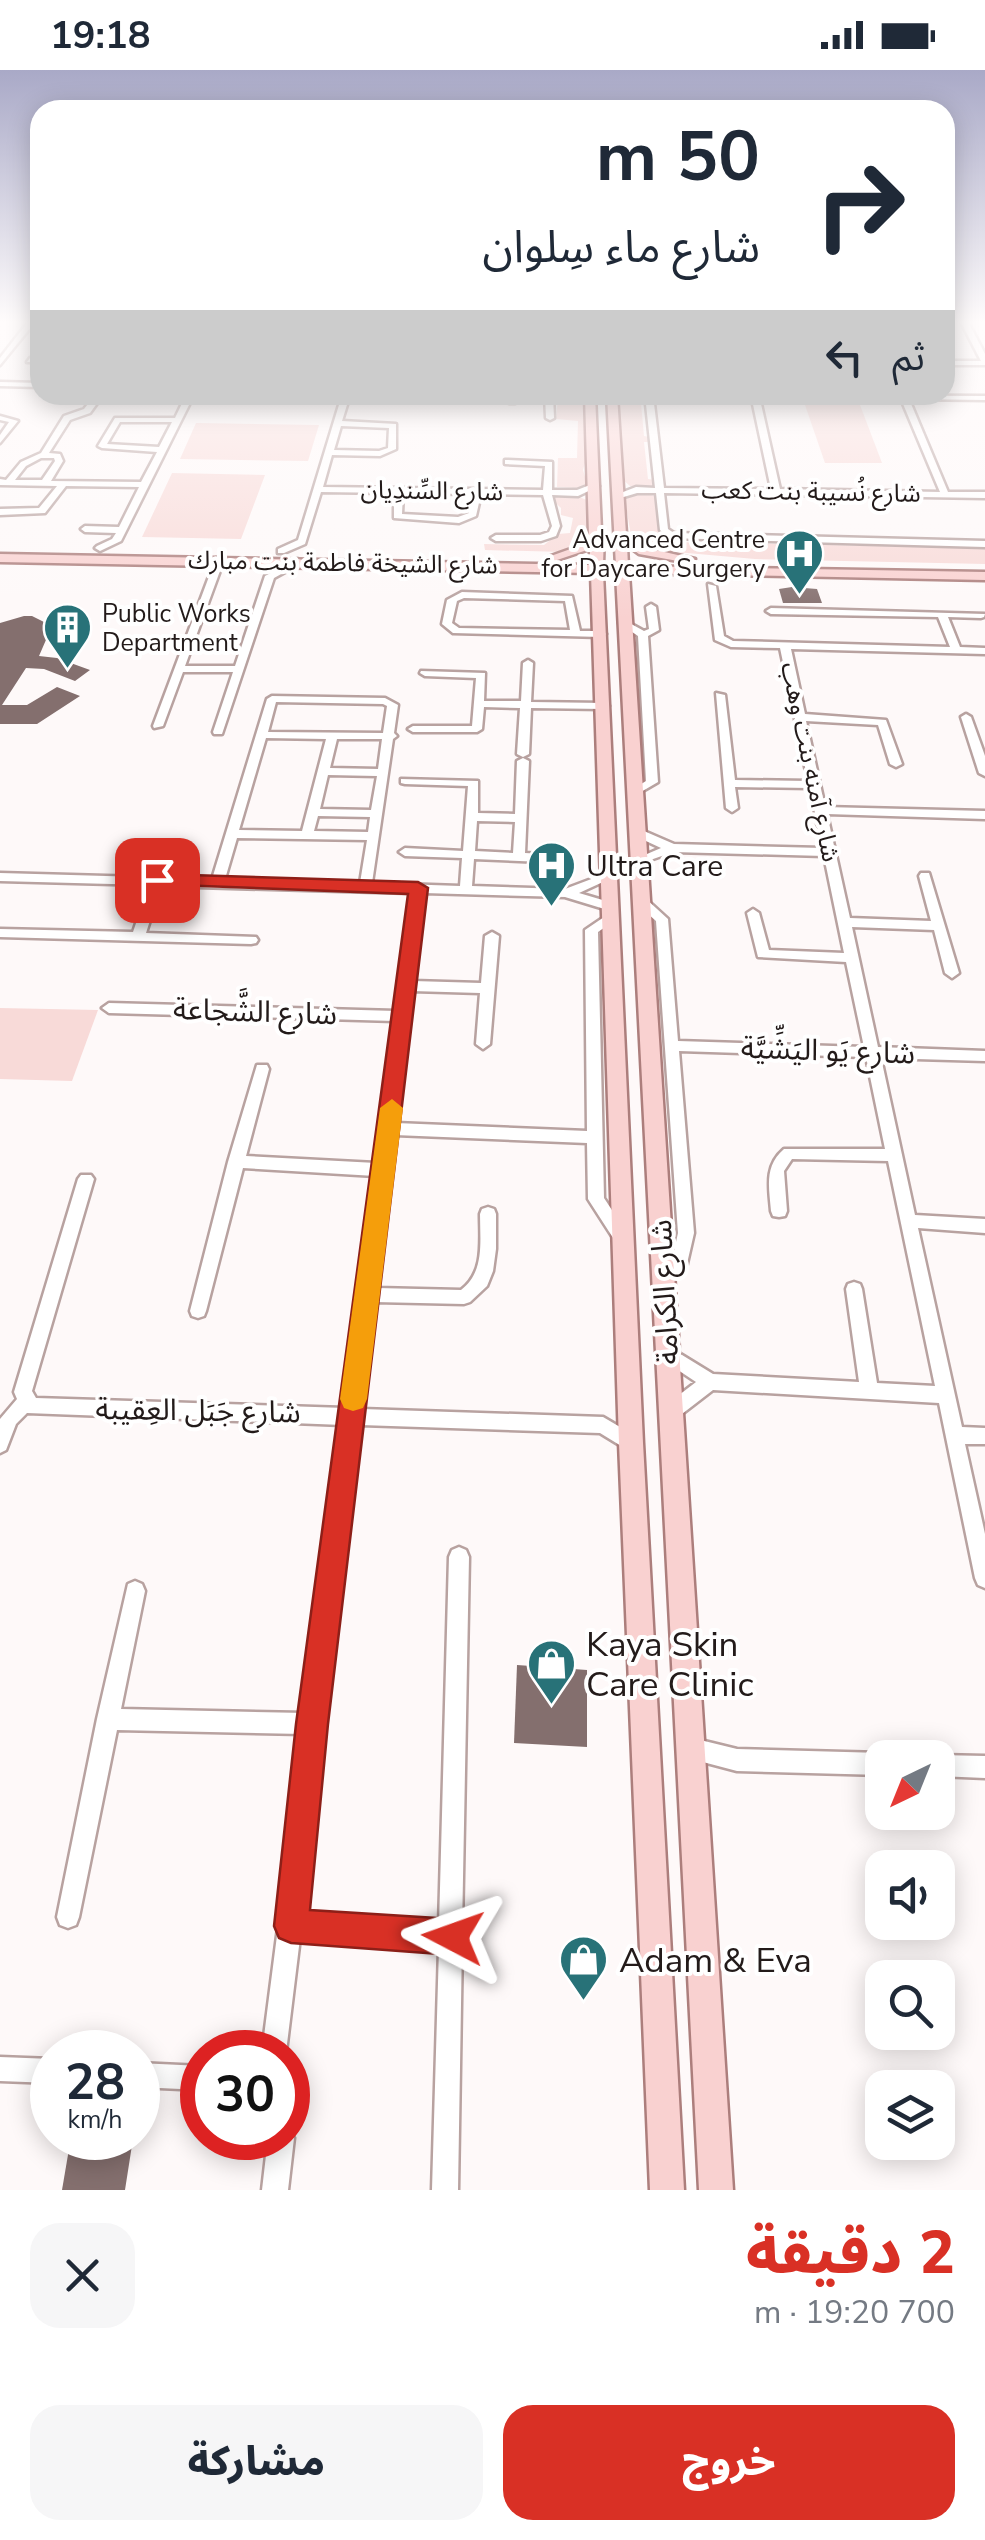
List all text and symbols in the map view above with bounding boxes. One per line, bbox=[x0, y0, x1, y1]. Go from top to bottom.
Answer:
text: 19:18 bbox=[50, 10, 151, 61]
text: 50 m bbox=[596, 109, 760, 205]
icon: right bbox=[795, 140, 925, 270]
text: شارع ماء سِلوان bbox=[482, 217, 760, 278]
icon: left bbox=[817, 330, 872, 385]
text: ثم bbox=[892, 332, 925, 383]
street label: شارع نُسيبة بنت كعب bbox=[701, 472, 921, 512]
street label: شارع السِّندِيان bbox=[360, 473, 504, 510]
place label: Advanced Centre for Daycare Surgery bbox=[541, 523, 765, 586]
hospital icon: Advanced Centre for Daycare Surgery bbox=[774, 528, 826, 596]
street label: شارع الشيخة فاطمة بنت مبارك bbox=[188, 543, 498, 584]
place label: Public Works Department bbox=[102, 597, 251, 660]
building icon: Public Works Department bbox=[41, 602, 93, 670]
street label: شارع آمنه بنت وهب bbox=[771, 659, 848, 865]
pin bbox=[115, 838, 200, 923]
hospital icon: Ultra Care bbox=[525, 840, 577, 908]
place label: Ultra Care bbox=[586, 846, 723, 887]
icon: arrive bbox=[130, 853, 185, 908]
street label: شارع الشَّجاعة bbox=[172, 985, 338, 1036]
street label: شارع يَو اليَشِّيَّة bbox=[740, 1022, 916, 1076]
street label: شارع الكرامة bbox=[641, 1218, 690, 1365]
street label: شارع جَبَل العِقيبة bbox=[95, 1389, 301, 1434]
place label: Kaya Skin Care Clinic bbox=[586, 1621, 754, 1708]
shop icon: Kaya Skin Care Clinic bbox=[525, 1638, 577, 1706]
north arrow bbox=[865, 1740, 955, 1830]
map controls bbox=[865, 1740, 955, 2160]
button: sound bbox=[865, 1850, 955, 1940]
position arrow bbox=[401, 1885, 505, 1989]
shop icon: Adam & Eva bbox=[558, 1934, 610, 2002]
place label: Adam & Eva bbox=[619, 1937, 812, 1984]
button: search bbox=[865, 1960, 955, 2050]
speed limit sign: 30 bbox=[180, 2030, 310, 2160]
text: 28 bbox=[65, 2048, 125, 2117]
button: layers bbox=[865, 2070, 955, 2160]
text: km/h bbox=[67, 2103, 123, 2137]
text: 2 دقيقة bbox=[746, 2212, 955, 2294]
button: close bbox=[30, 2223, 135, 2328]
text: 700 m · 19:20 bbox=[754, 2291, 955, 2334]
button: مشاركة bbox=[30, 2405, 483, 2520]
button: خروج bbox=[503, 2405, 955, 2520]

